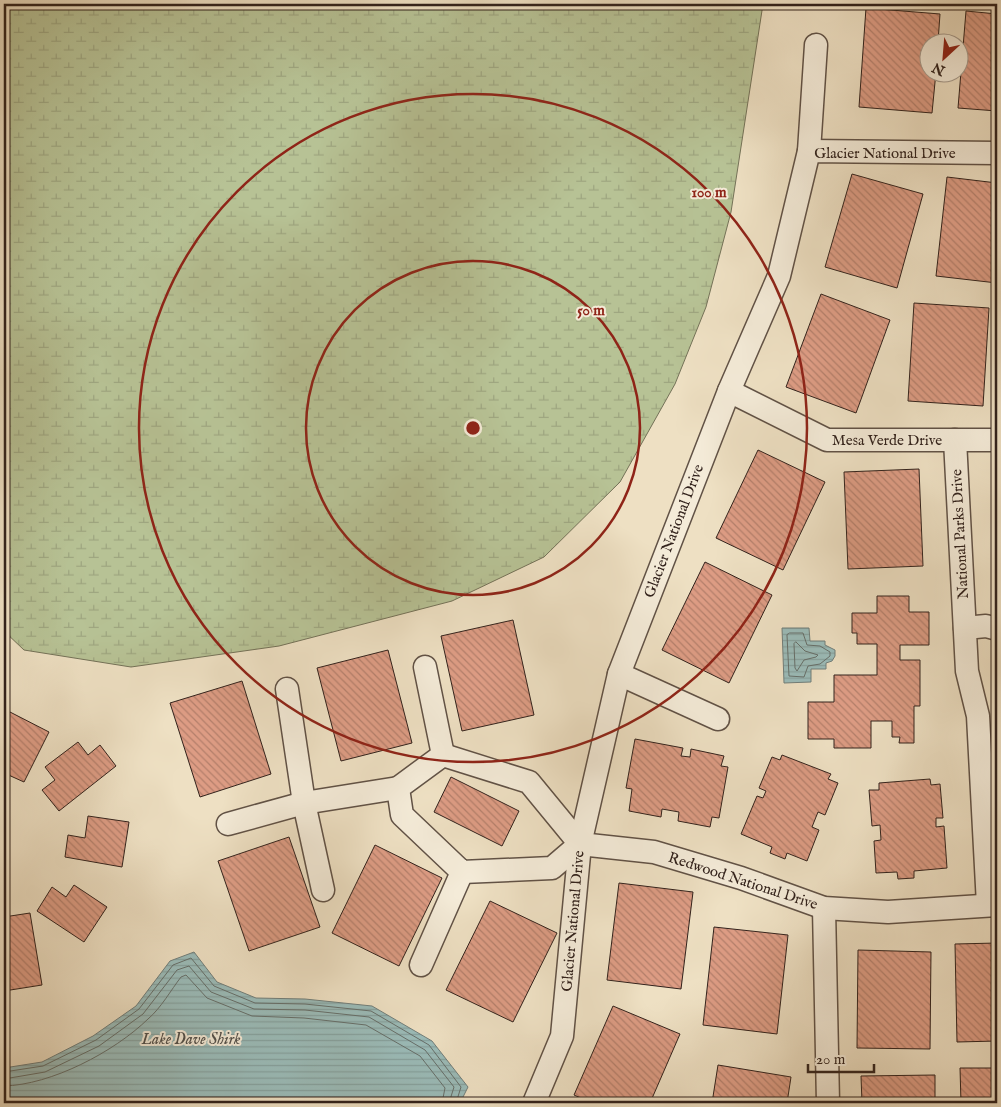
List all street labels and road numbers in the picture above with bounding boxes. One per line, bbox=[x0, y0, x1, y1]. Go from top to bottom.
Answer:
street label: Glacier National Drive bbox=[814, 144, 956, 163]
street label: Mesa Verde Drive bbox=[832, 431, 942, 450]
street label: Glacier National Drive bbox=[640, 461, 708, 600]
street label: National Parks Drive bbox=[947, 468, 973, 599]
street label: Redwood National Drive bbox=[666, 848, 820, 914]
street label: Glacier National Drive bbox=[557, 850, 589, 992]

